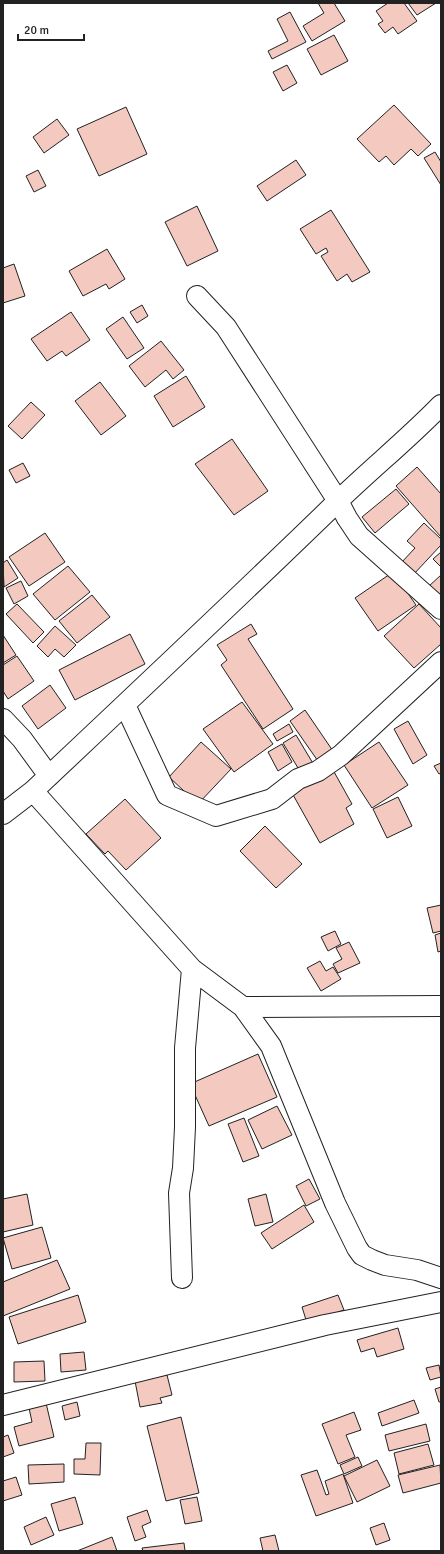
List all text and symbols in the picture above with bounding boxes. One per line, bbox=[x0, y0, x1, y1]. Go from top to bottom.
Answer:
scale bar bbox=[18, 16, 84, 42]
text: 20 m bbox=[24, 23, 49, 38]

